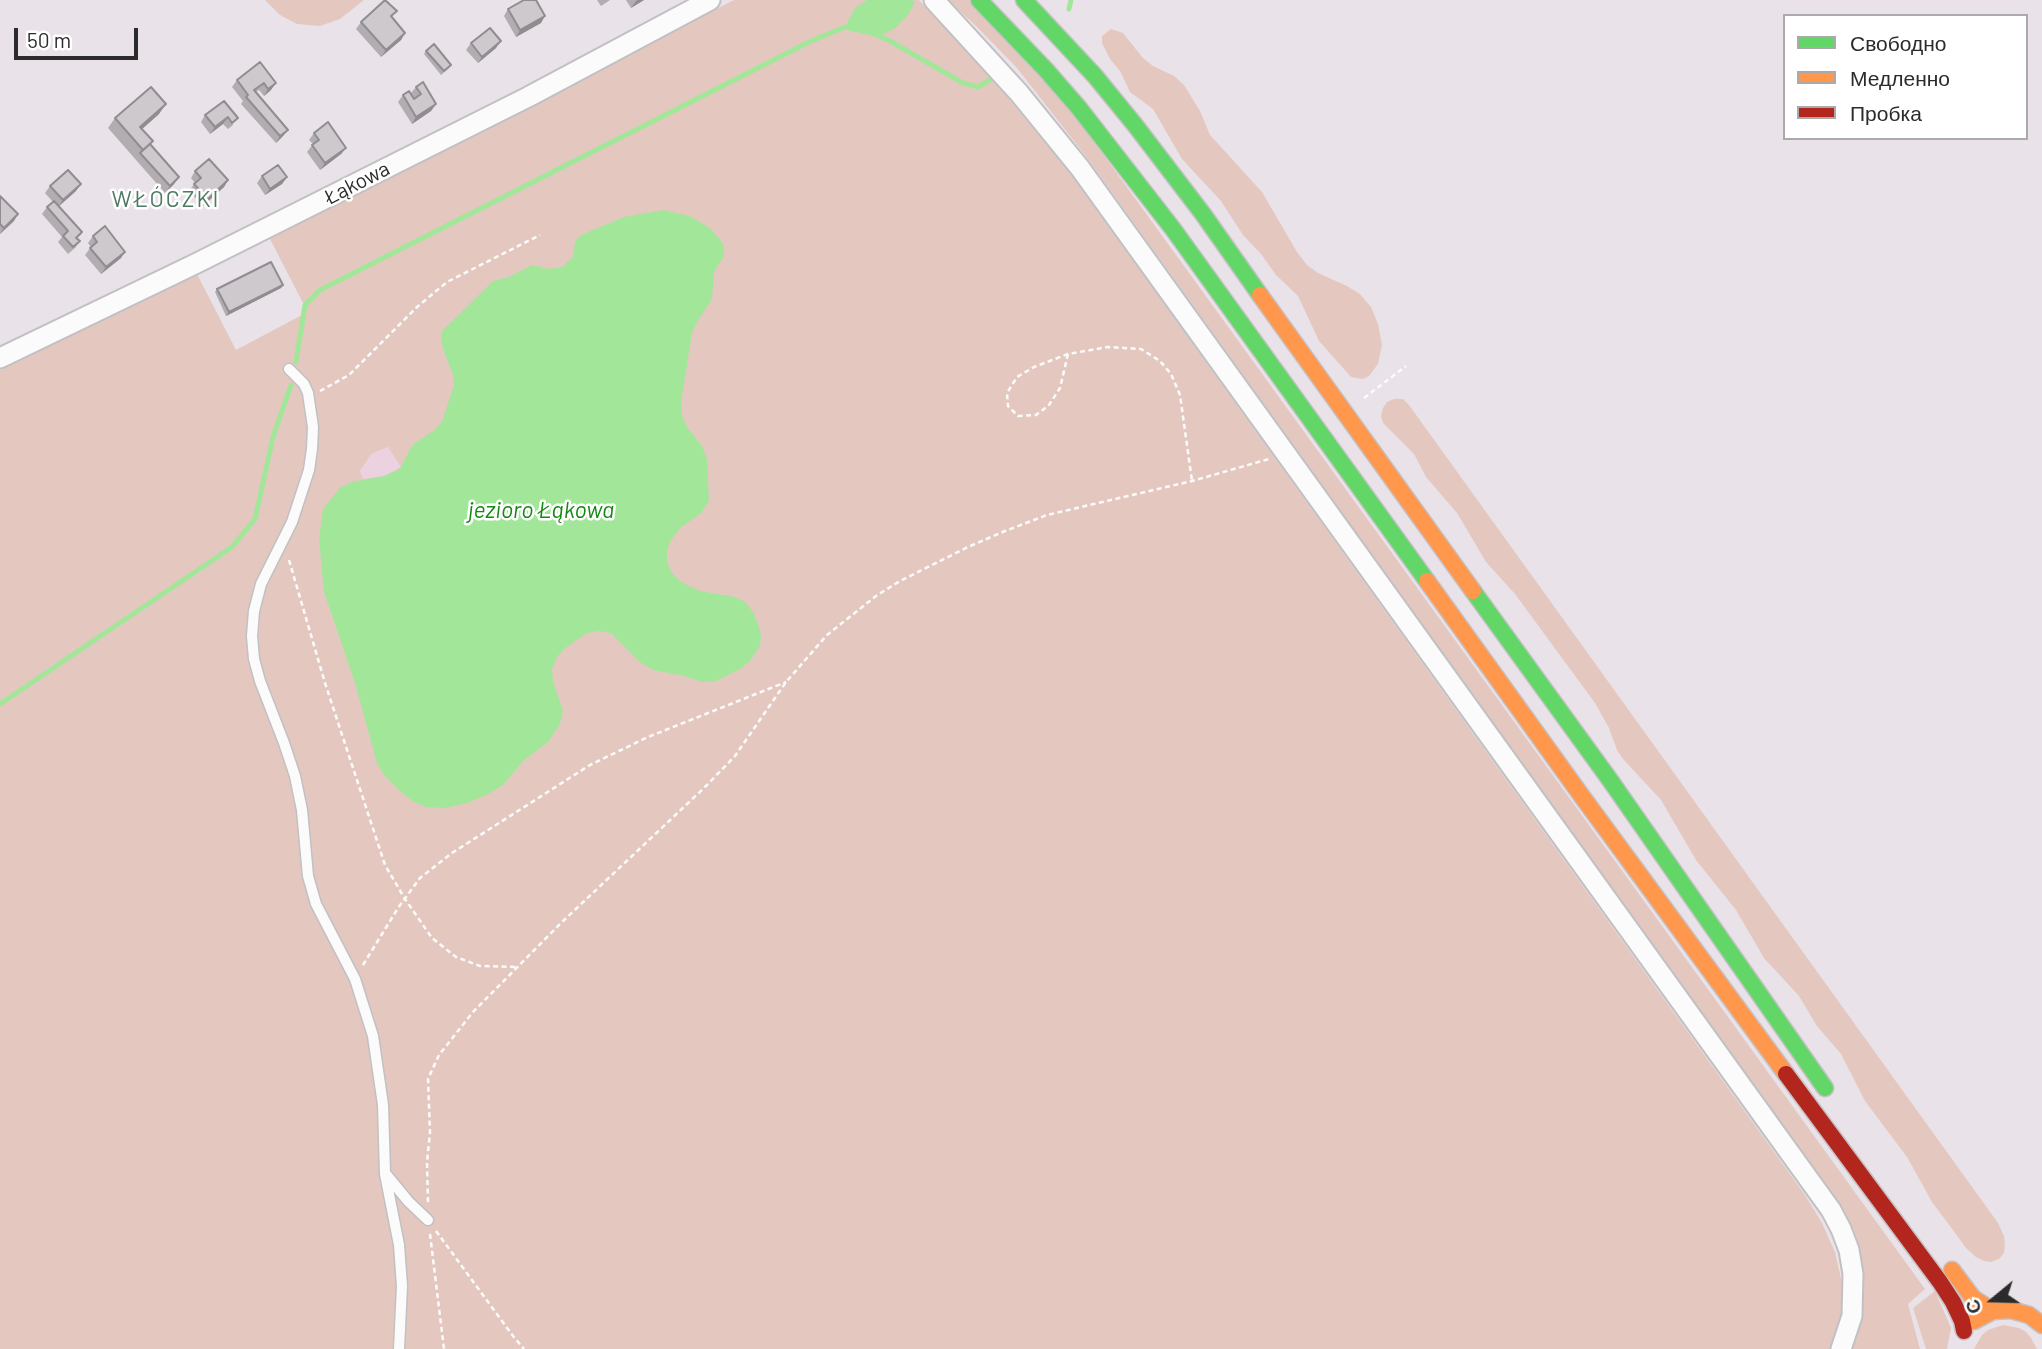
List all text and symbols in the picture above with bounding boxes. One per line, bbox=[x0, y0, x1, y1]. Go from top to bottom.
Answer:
scale bar bbox=[18, 14, 142, 58]
legend bbox=[1783, 14, 2028, 140]
text: 50 m bbox=[27, 27, 71, 52]
text: Свободно bbox=[1850, 30, 1947, 55]
text: Медленно bbox=[1850, 65, 1950, 90]
text: Пробка bbox=[1850, 100, 1922, 125]
street label: Łąkowa bbox=[320, 156, 394, 210]
district label: WŁÓCZKI bbox=[112, 185, 220, 213]
water label: jezioro Łąkowa bbox=[468, 496, 614, 524]
north arrow bbox=[1958, 1265, 2028, 1335]
text: С bbox=[1960, 1297, 1986, 1317]

